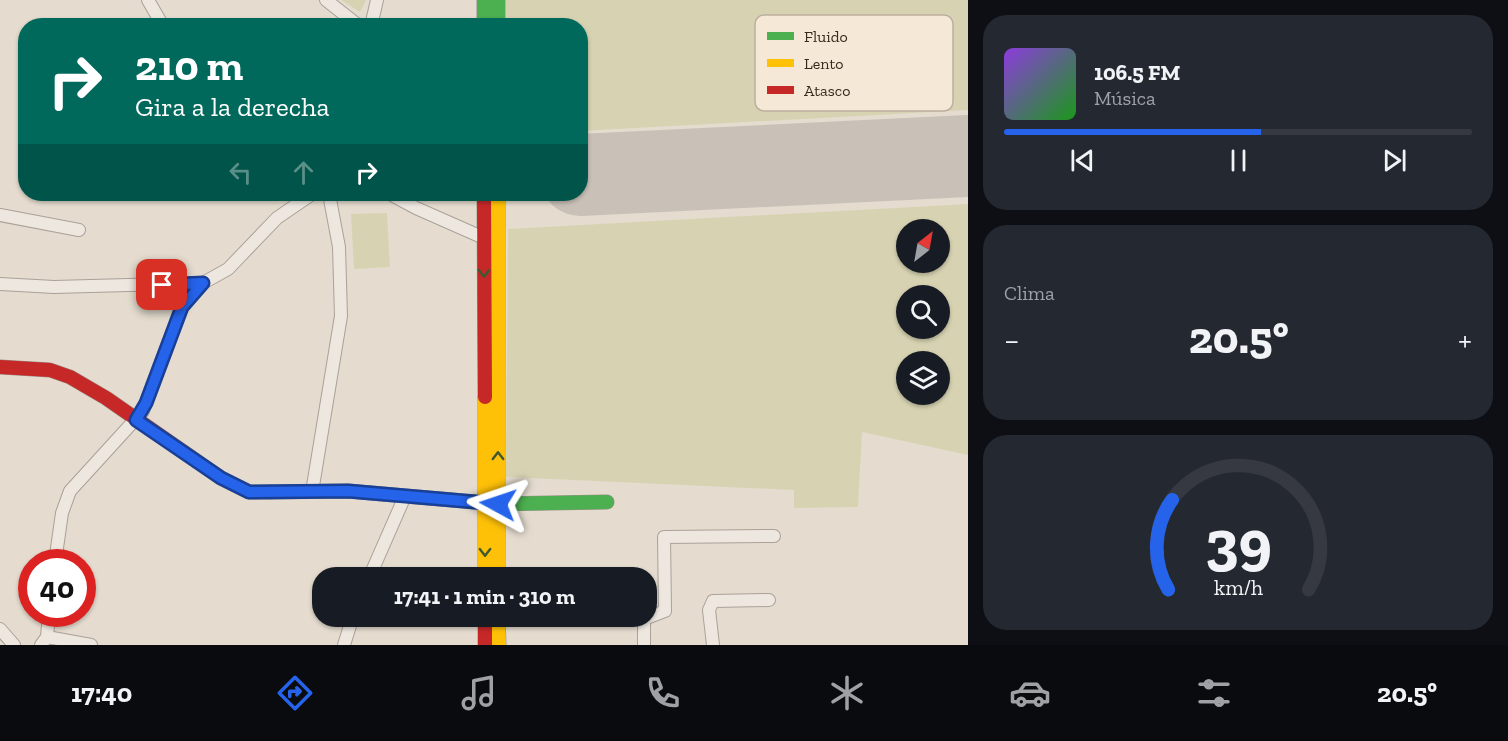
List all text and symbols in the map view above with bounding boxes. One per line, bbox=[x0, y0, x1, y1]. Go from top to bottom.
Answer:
legend bbox=[755, 15, 953, 111]
text: Fluido bbox=[804, 27, 848, 46]
text: 210 m bbox=[135, 40, 243, 91]
icon: right bbox=[36, 42, 114, 120]
text: Lento bbox=[804, 54, 844, 73]
text: 106.5 FM bbox=[1094, 59, 1180, 86]
text: Atasco bbox=[804, 81, 850, 100]
text: Música bbox=[1094, 86, 1156, 110]
text: Gira a la derecha bbox=[135, 91, 329, 123]
icon: previous bbox=[1066, 144, 1099, 177]
icon: pause bbox=[1222, 144, 1255, 177]
icon: next bbox=[1378, 144, 1411, 177]
icon: left bbox=[224, 156, 257, 189]
icon: ahead bbox=[287, 156, 320, 189]
icon: right bbox=[350, 156, 383, 189]
north arrow bbox=[896, 219, 950, 273]
map controls bbox=[896, 219, 950, 405]
pin bbox=[136, 259, 187, 310]
icon: arrive bbox=[145, 268, 178, 301]
one-way arrow bbox=[478, 268, 490, 277]
text: Clima bbox=[1004, 281, 1055, 305]
button: search bbox=[896, 285, 950, 339]
text: 20.5° bbox=[1189, 311, 1289, 365]
text: − bbox=[1004, 320, 1019, 359]
text: + bbox=[1458, 320, 1472, 359]
button: layers bbox=[896, 351, 950, 405]
one-way arrow bbox=[492, 452, 504, 461]
position arrow bbox=[466, 472, 530, 536]
text: 39 bbox=[1205, 505, 1271, 580]
one-way arrow bbox=[479, 547, 491, 556]
speed limit sign: 40 bbox=[18, 549, 96, 627]
text: km/h bbox=[1214, 575, 1262, 600]
text: 17:41 · 1 min · 310 m bbox=[394, 583, 575, 610]
icon: directions bbox=[274, 672, 316, 714]
icon: music bbox=[458, 672, 500, 714]
icon: phone bbox=[642, 672, 684, 714]
icon: climate bbox=[826, 672, 868, 714]
icon: car bbox=[1009, 672, 1051, 714]
icon: filters bbox=[1193, 672, 1235, 714]
text: 17:40 bbox=[71, 677, 132, 709]
text: 20.5° bbox=[1377, 677, 1437, 709]

